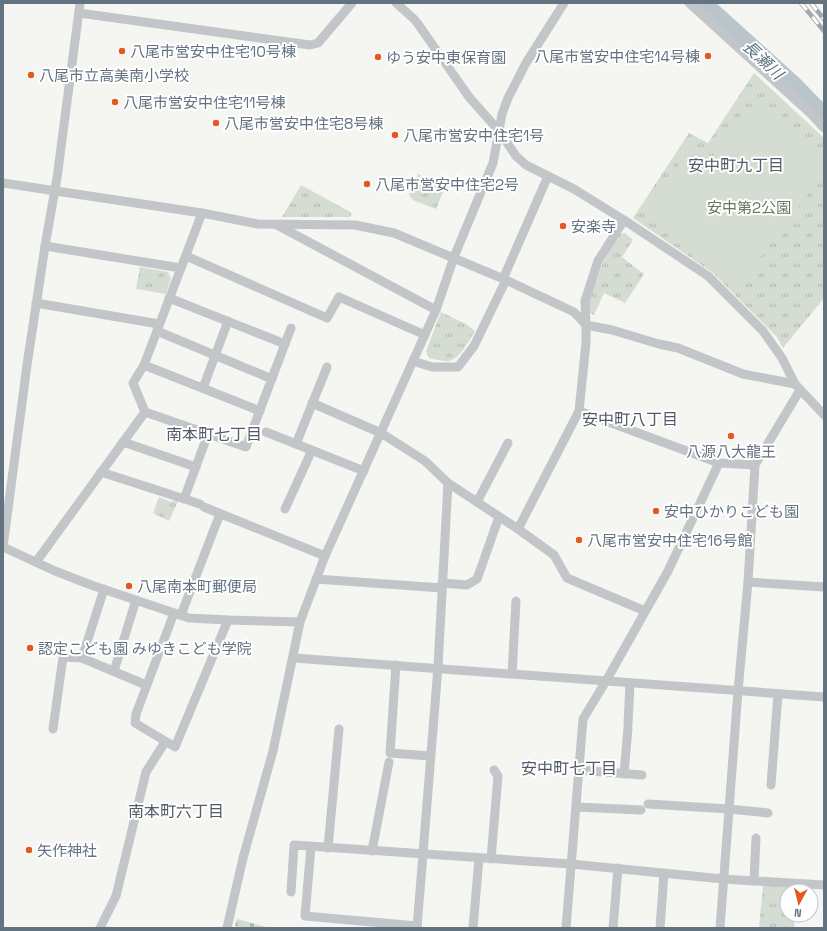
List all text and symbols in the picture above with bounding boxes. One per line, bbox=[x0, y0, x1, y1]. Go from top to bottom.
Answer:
water label: 長瀬川 bbox=[738, 36, 789, 85]
place label: 八尾市営安中住宅10号棟 bbox=[130, 42, 296, 61]
marker: 八尾市営安中住宅10号棟 bbox=[117, 46, 127, 56]
place label: 八尾市営安中住宅14号棟 bbox=[534, 47, 700, 66]
place label: ゆう安中東保育園 bbox=[386, 48, 506, 67]
marker: 八尾市営安中住宅14号棟 bbox=[703, 51, 713, 61]
marker: ゆう安中東保育園 bbox=[373, 52, 383, 62]
place label: 八尾市立高美南小学校 bbox=[39, 66, 189, 85]
marker: 八尾市立高美南小学校 bbox=[26, 70, 36, 80]
place label: 八尾市営安中住宅11号棟 bbox=[123, 93, 286, 112]
marker: 八尾市営安中住宅11号棟 bbox=[110, 97, 120, 107]
place label: 八尾市営安中住宅8号棟 bbox=[224, 114, 383, 133]
marker: 八尾市営安中住宅8号棟 bbox=[211, 118, 221, 128]
place label: 八尾市営安中住宅1号 bbox=[403, 126, 544, 145]
marker: 八尾市営安中住宅1号 bbox=[390, 130, 400, 140]
district label: 安中町九丁目 bbox=[688, 155, 784, 176]
place label: 八尾市営安中住宅2号 bbox=[375, 175, 519, 194]
marker: 八尾市営安中住宅2号 bbox=[362, 179, 372, 189]
park label: 安中第2公園 bbox=[707, 198, 791, 217]
place label: 安楽寺 bbox=[571, 217, 616, 236]
marker: 安楽寺 bbox=[558, 221, 568, 231]
district label: 安中町八丁目 bbox=[582, 409, 678, 430]
district label: 南本町七丁目 bbox=[166, 424, 262, 445]
marker: 八源八大龍王 bbox=[726, 431, 736, 441]
place label: 八源八大龍王 bbox=[686, 442, 776, 461]
place label: 安中ひかりこども園 bbox=[664, 502, 799, 521]
marker: 安中ひかりこども園 bbox=[651, 506, 661, 516]
place label: 八尾市営安中住宅16号館 bbox=[587, 531, 752, 550]
marker: 八尾市営安中住宅16号館 bbox=[574, 535, 584, 545]
place label: 八尾南本町郵便局 bbox=[137, 577, 257, 596]
marker: 八尾南本町郵便局 bbox=[124, 581, 134, 591]
place label: 認定こども園 みゆきこども学院 bbox=[38, 639, 252, 658]
marker: 認定こども園 みゆきこども学院 bbox=[25, 643, 35, 653]
district label: 安中町七丁目 bbox=[521, 758, 617, 779]
district label: 南本町六丁目 bbox=[128, 801, 224, 822]
place label: 矢作神社 bbox=[37, 841, 97, 860]
marker: 矢作神社 bbox=[24, 845, 34, 855]
north arrow bbox=[779, 883, 819, 923]
text: N bbox=[793, 906, 802, 920]

